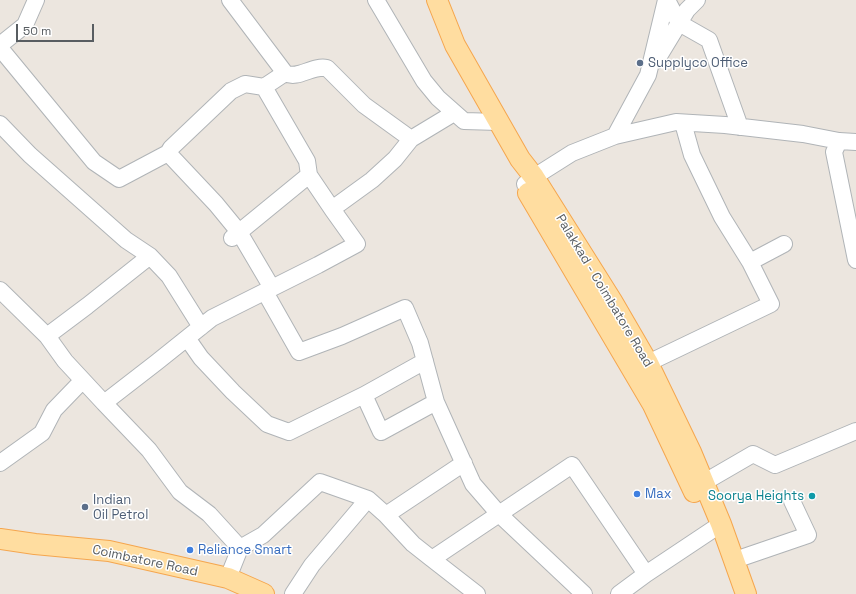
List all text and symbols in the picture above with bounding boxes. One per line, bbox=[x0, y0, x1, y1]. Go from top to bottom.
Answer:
scale bar bbox=[18, 16, 96, 42]
text: 50 m bbox=[23, 23, 51, 39]
place label: Supplyco Office bbox=[648, 55, 748, 71]
marker: Supplyco Office bbox=[635, 58, 645, 68]
street label: Palakkad - Coimbatore Road bbox=[552, 212, 656, 370]
place label: Max bbox=[645, 486, 671, 502]
place label: Soorya Heights bbox=[708, 488, 804, 504]
marker: Max bbox=[632, 489, 642, 499]
marker: Soorya Heights bbox=[807, 491, 817, 501]
place label: Indian Oil Petrol bbox=[93, 492, 148, 523]
marker: Indian Oil Petrol bbox=[80, 502, 90, 512]
street label: Coimbatore Road bbox=[91, 542, 199, 580]
place label: Reliance Smart bbox=[198, 542, 292, 558]
marker: Reliance Smart bbox=[185, 545, 195, 555]

